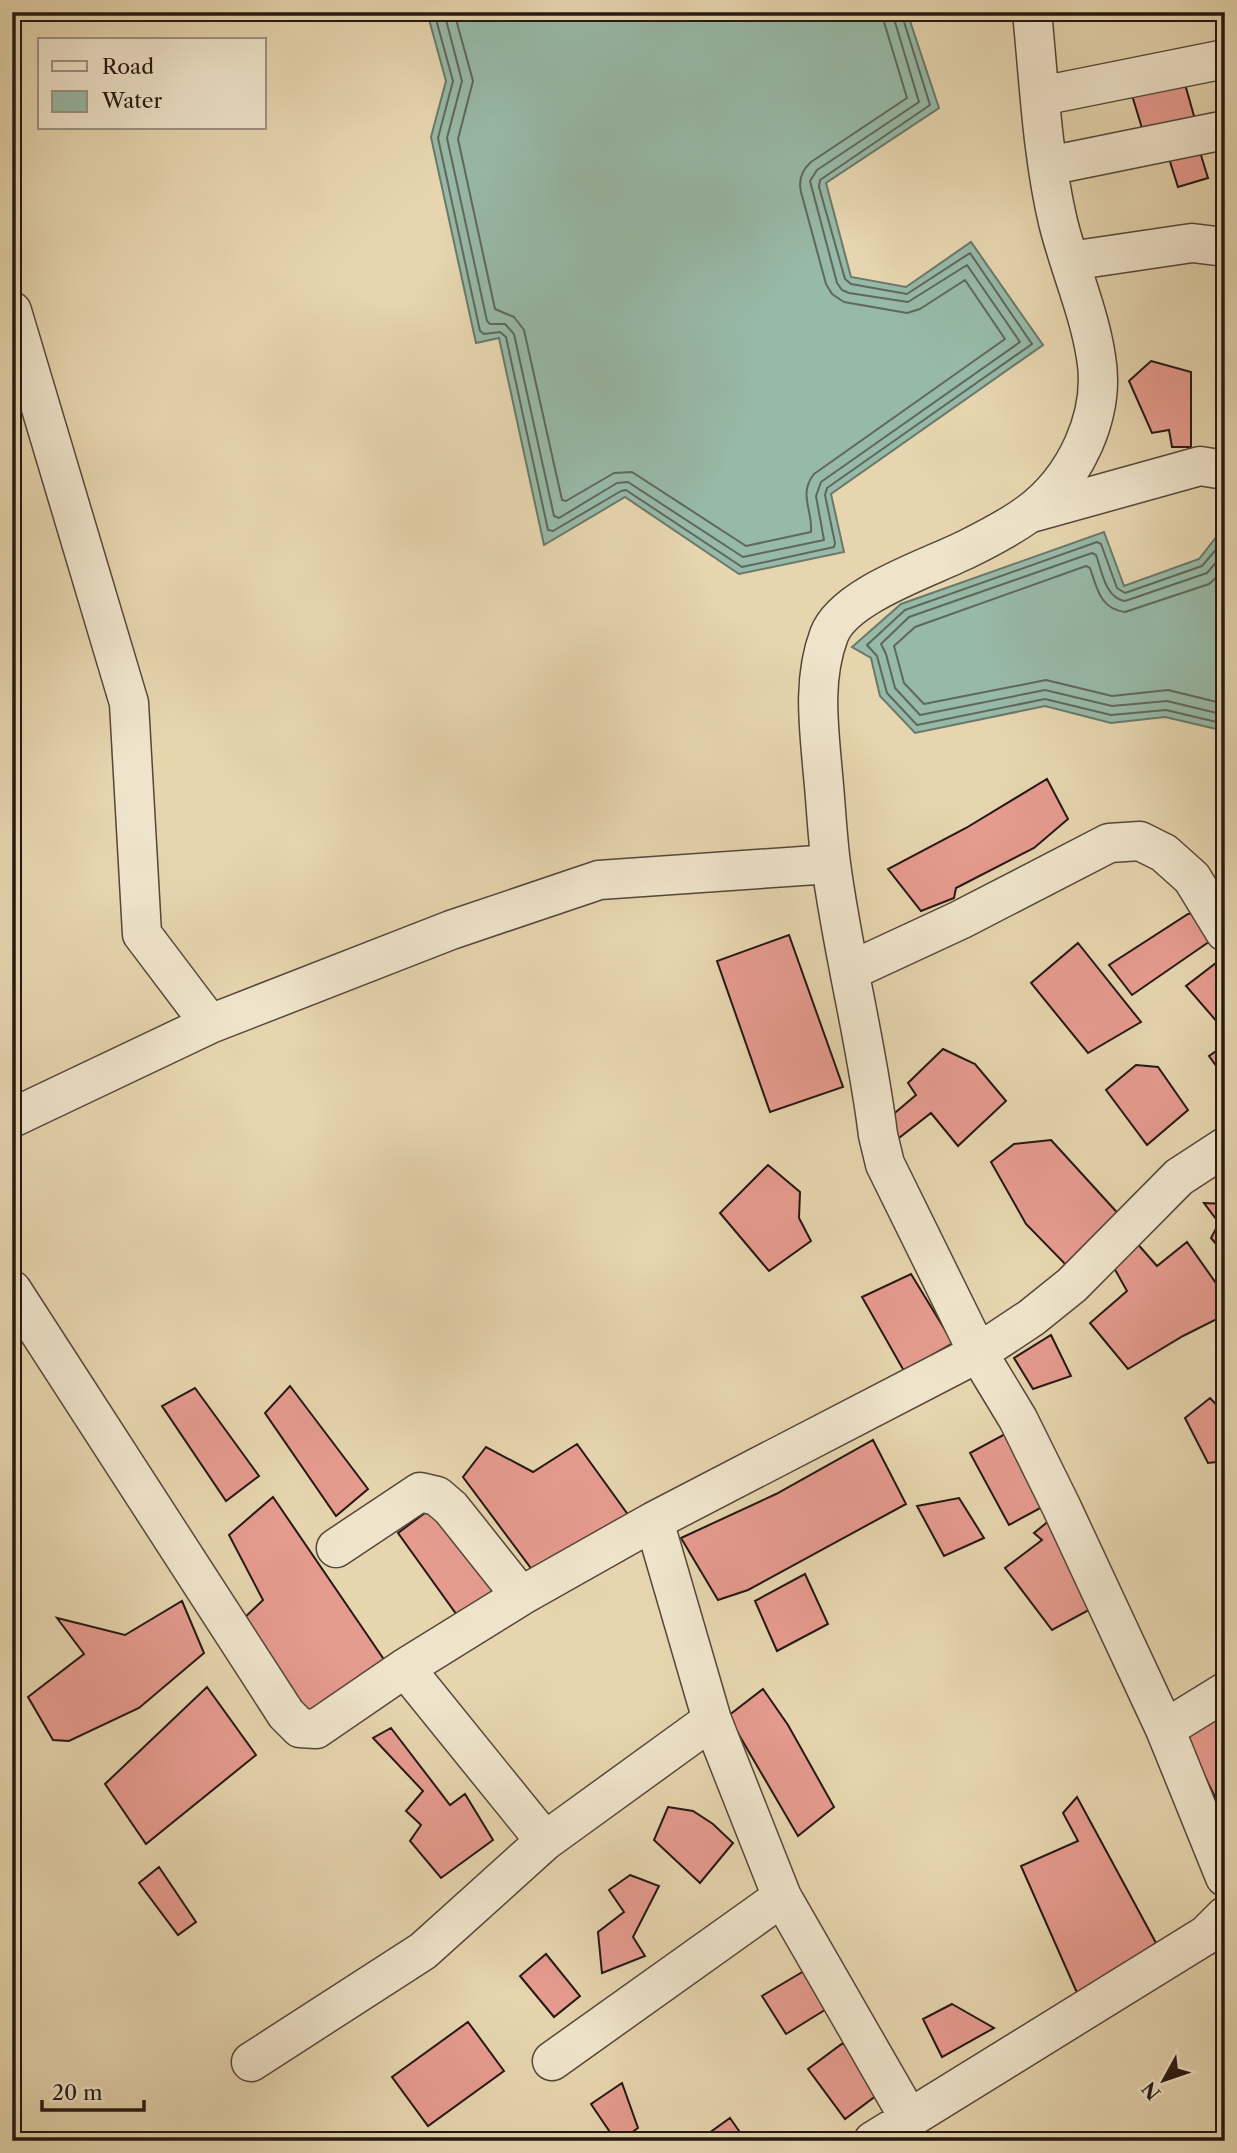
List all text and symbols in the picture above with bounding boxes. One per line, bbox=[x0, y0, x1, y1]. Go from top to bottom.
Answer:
legend bbox=[38, 38, 266, 130]
text: Road bbox=[102, 54, 154, 79]
text: Water bbox=[101, 88, 162, 113]
north arrow bbox=[1128, 2044, 1198, 2114]
scale bar bbox=[42, 2069, 144, 2113]
text: N bbox=[1137, 2077, 1165, 2104]
text: 20 m bbox=[52, 2080, 103, 2105]

